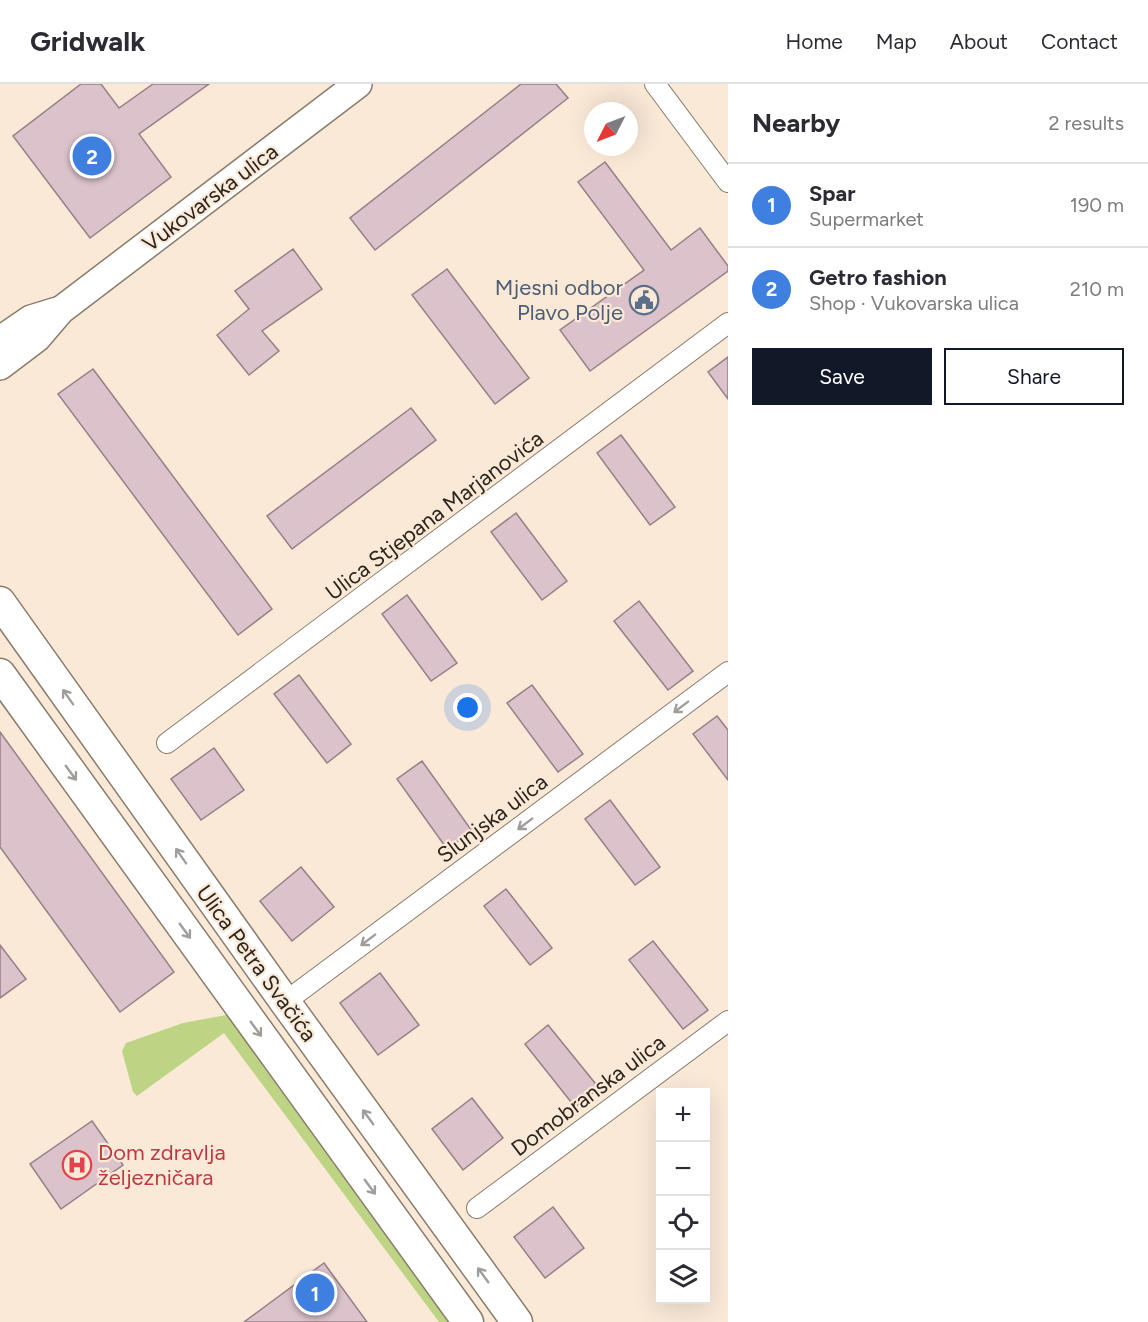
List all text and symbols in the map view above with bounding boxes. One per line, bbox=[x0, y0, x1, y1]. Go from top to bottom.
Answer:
text: Gridwalk bbox=[30, 24, 145, 58]
text: Home bbox=[786, 29, 843, 54]
text: Map bbox=[876, 29, 917, 54]
text: About bbox=[950, 29, 1008, 54]
text: Contact bbox=[1041, 29, 1118, 54]
north arrow bbox=[584, 102, 638, 156]
text: Nearby bbox=[752, 107, 840, 139]
text: 2 results bbox=[1048, 111, 1124, 135]
pin: 2 bbox=[72, 134, 112, 178]
street label: Vukovarska ulica bbox=[137, 138, 283, 257]
text: Spar bbox=[809, 180, 856, 207]
text: 1 bbox=[767, 193, 776, 217]
text: 190 m bbox=[1070, 193, 1124, 217]
text: Supermarket bbox=[809, 207, 924, 231]
text: Getro fashion bbox=[809, 264, 947, 291]
place label: Mjesni odbor Plavo Polje bbox=[495, 274, 624, 326]
text: 2 bbox=[766, 277, 777, 301]
text: 210 m bbox=[1070, 277, 1124, 301]
public building icon: Mjesni odbor Plavo Polje bbox=[628, 284, 660, 316]
text: Shop · Vukovarska ulica bbox=[809, 291, 1019, 315]
button: Save bbox=[752, 348, 932, 405]
button: Share bbox=[944, 348, 1124, 405]
street label: Ulica Stjepana Marjanovića bbox=[320, 425, 549, 606]
one-way arrow bbox=[62, 690, 74, 706]
your location bbox=[453, 693, 482, 722]
one-way arrow bbox=[674, 701, 690, 713]
one-way arrow bbox=[65, 764, 77, 780]
street label: Slunjska ulica bbox=[432, 768, 553, 869]
one-way arrow bbox=[517, 817, 533, 830]
one-way arrow bbox=[175, 848, 187, 864]
street label: Ulica Petra Svačića bbox=[191, 880, 322, 1047]
one-way arrow bbox=[179, 923, 191, 939]
one-way arrow bbox=[361, 934, 377, 946]
one-way arrow bbox=[250, 1021, 262, 1037]
street label: Domobranska ulica bbox=[506, 1029, 671, 1162]
map controls bbox=[656, 1088, 710, 1304]
button: + bbox=[656, 1088, 710, 1142]
one-way arrow bbox=[362, 1109, 374, 1125]
place label: Dom zdravlja željezničara bbox=[98, 1139, 226, 1191]
button: − bbox=[656, 1142, 710, 1196]
hospital icon: Dom zdravlja željezničara bbox=[61, 1149, 93, 1181]
one-way arrow bbox=[364, 1179, 376, 1195]
button: locate bbox=[656, 1196, 710, 1250]
button: layers bbox=[656, 1250, 710, 1304]
one-way arrow bbox=[477, 1267, 489, 1283]
pin: 1 bbox=[296, 1270, 334, 1316]

